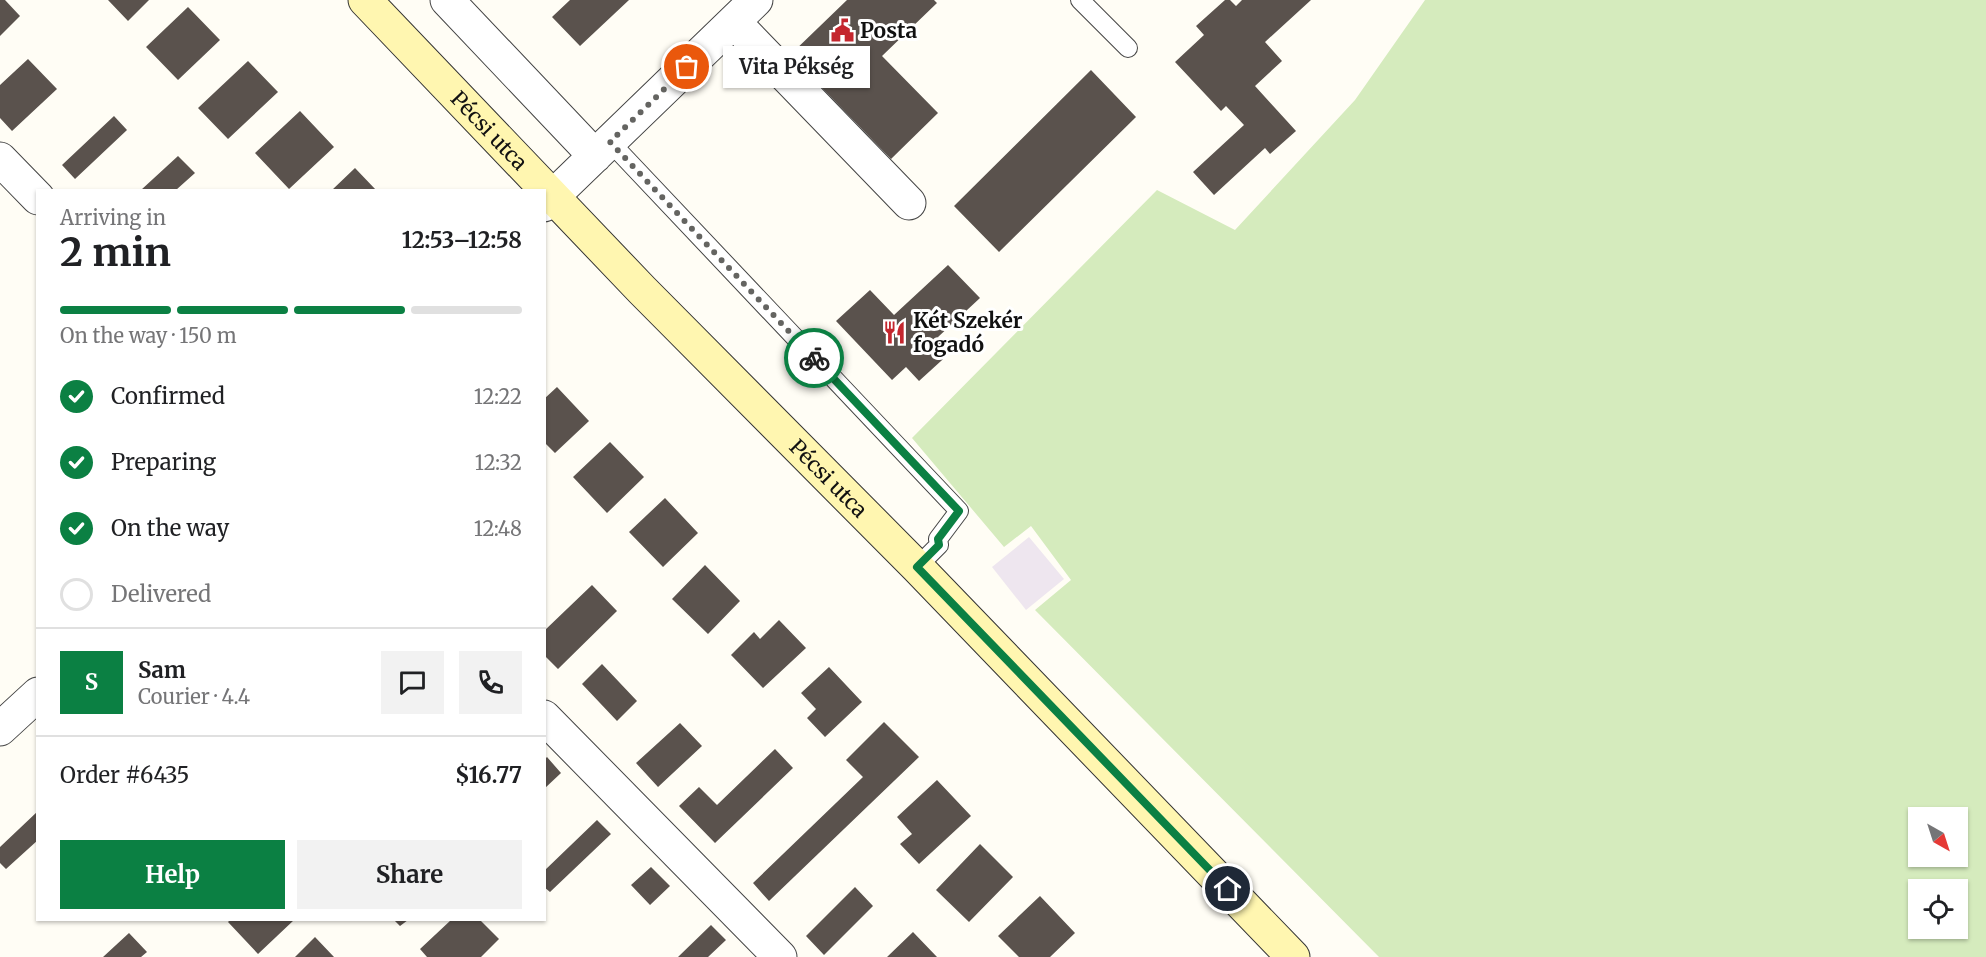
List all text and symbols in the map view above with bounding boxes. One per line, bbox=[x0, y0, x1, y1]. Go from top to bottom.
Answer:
public building icon: Posta bbox=[829, 17, 855, 43]
place label: Posta bbox=[860, 17, 917, 44]
pin bbox=[661, 41, 712, 92]
callout: Vita Pékség bbox=[723, 46, 870, 88]
icon: bag bbox=[670, 50, 703, 83]
text: Vita Pékség bbox=[739, 54, 854, 79]
street label: Pécsi utca bbox=[445, 85, 533, 175]
text: Arriving in bbox=[60, 205, 166, 230]
text: 12:53–12:58 bbox=[402, 226, 522, 254]
text: 2 min bbox=[60, 228, 171, 277]
place label: Két Szekér fogadó bbox=[913, 307, 1023, 358]
restaurant icon: Két Szekér fogadó bbox=[882, 319, 908, 345]
text: On the way · 150 m bbox=[60, 323, 237, 348]
courier bbox=[784, 328, 844, 388]
icon: bike bbox=[798, 342, 831, 375]
icon: check bbox=[60, 380, 93, 413]
text: Confirmed bbox=[111, 382, 225, 410]
text: 12:22 bbox=[474, 384, 522, 409]
street label: Pécsi utca bbox=[784, 433, 873, 523]
icon: check bbox=[60, 446, 93, 479]
text: Preparing bbox=[111, 448, 216, 476]
text: 12:32 bbox=[475, 450, 522, 475]
icon: check bbox=[60, 512, 93, 545]
text: On the way bbox=[111, 514, 229, 542]
text: 12:48 bbox=[474, 516, 522, 541]
text: Delivered bbox=[111, 580, 211, 608]
button: chat bbox=[381, 651, 444, 714]
button: phone bbox=[459, 651, 522, 714]
text: Sam bbox=[138, 656, 186, 684]
text: S bbox=[85, 668, 98, 696]
text: Courier · 4.4 bbox=[138, 684, 250, 709]
text: Order #6435 bbox=[60, 761, 189, 789]
text: $16.77 bbox=[455, 761, 522, 789]
north arrow bbox=[1908, 807, 1968, 867]
map controls bbox=[1908, 807, 1968, 939]
button: Help bbox=[60, 840, 285, 909]
button: Share bbox=[297, 840, 522, 909]
pin bbox=[1202, 863, 1253, 914]
icon: home bbox=[1211, 872, 1244, 905]
button: locate bbox=[1908, 879, 1968, 939]

